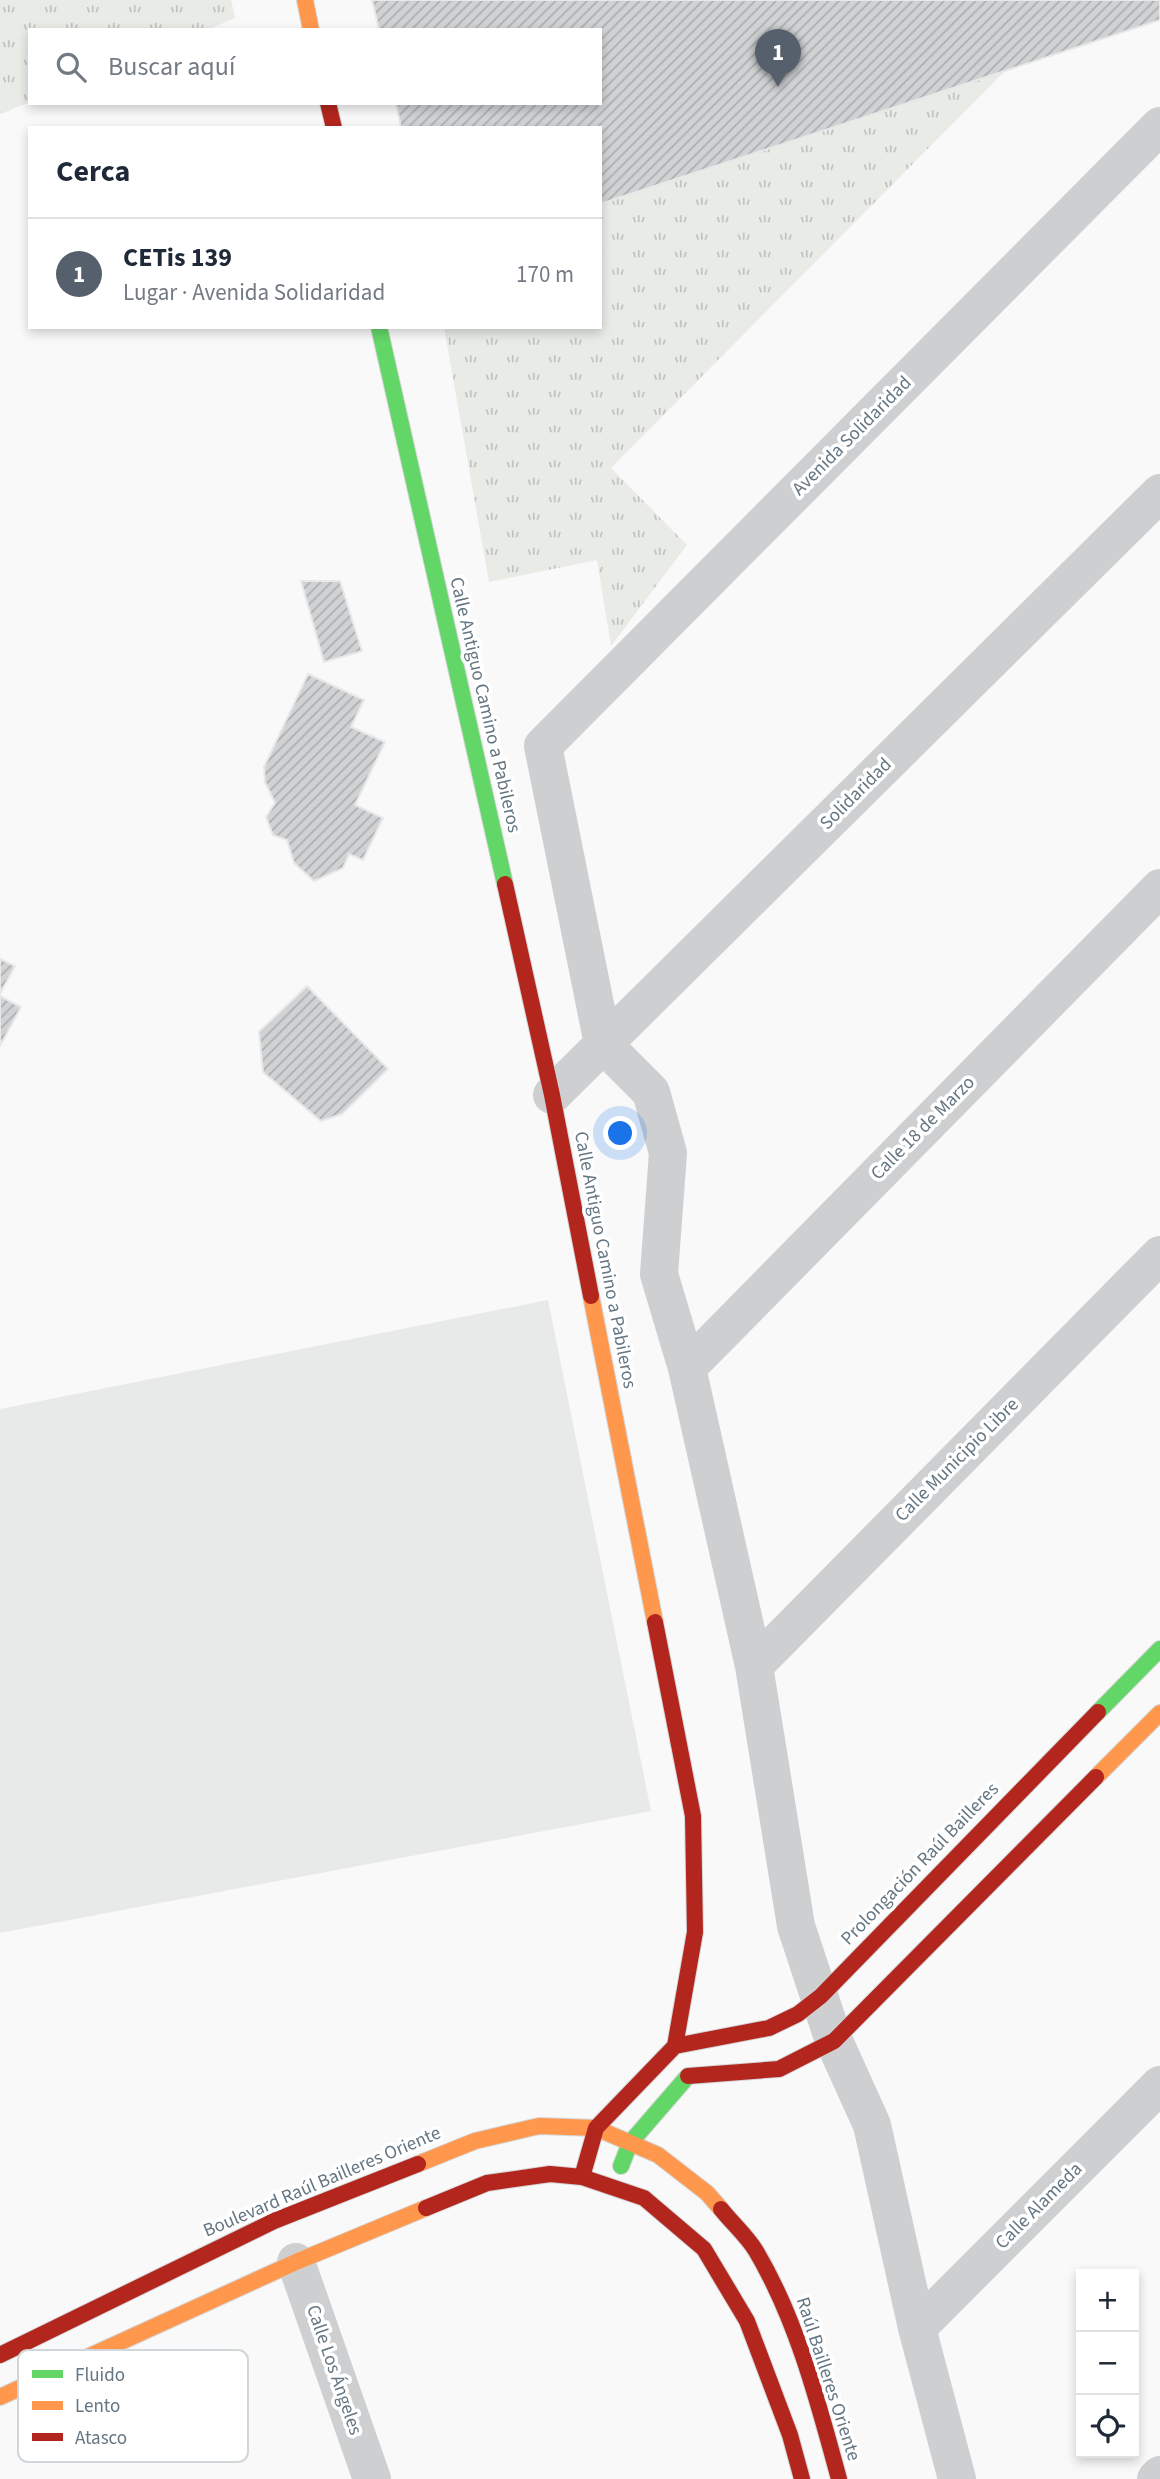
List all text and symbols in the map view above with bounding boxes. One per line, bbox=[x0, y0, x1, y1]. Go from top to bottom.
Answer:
search box bbox=[28, 28, 602, 105]
pin: 1 bbox=[755, 29, 801, 87]
icon: search bbox=[52, 48, 90, 86]
text: Buscar aquí bbox=[108, 48, 235, 85]
text: Cerca bbox=[56, 150, 130, 193]
text: CETis 139 bbox=[123, 239, 232, 276]
text: 1 bbox=[73, 258, 85, 291]
text: 170 m bbox=[516, 258, 574, 291]
text: Lugar · Avenida Solidaridad bbox=[123, 276, 385, 309]
street label: Avenida Solidaridad bbox=[786, 370, 918, 502]
street label: Calle Antiguo Camino a Pabileros bbox=[442, 575, 528, 835]
street label: Solidaridad bbox=[814, 752, 898, 836]
street label: Calle 18 de Marzo bbox=[865, 1070, 981, 1186]
your location bbox=[603, 1116, 637, 1150]
street label: Calle Antiguo Camino a Pabileros bbox=[567, 1129, 643, 1391]
street label: Calle Municipio Libre bbox=[889, 1392, 1025, 1528]
street label: Prolongación Raúl Bailleres bbox=[835, 1776, 1005, 1952]
street label: Boulevard Raúl Bailleres Oriente bbox=[199, 2120, 445, 2244]
street label: Calle Alameda bbox=[989, 2156, 1089, 2256]
map controls bbox=[1076, 2269, 1139, 2458]
button: + bbox=[1076, 2269, 1139, 2332]
street label: Raúl Bailleres Oriente bbox=[789, 2294, 867, 2464]
street label: Calle Los Ángeles bbox=[299, 2301, 369, 2439]
button: − bbox=[1076, 2332, 1139, 2395]
legend bbox=[18, 2350, 248, 2462]
text: Fluido bbox=[75, 2362, 125, 2389]
text: Lento bbox=[75, 2393, 120, 2420]
button: locate bbox=[1076, 2395, 1139, 2458]
text: Atasco bbox=[75, 2425, 127, 2452]

